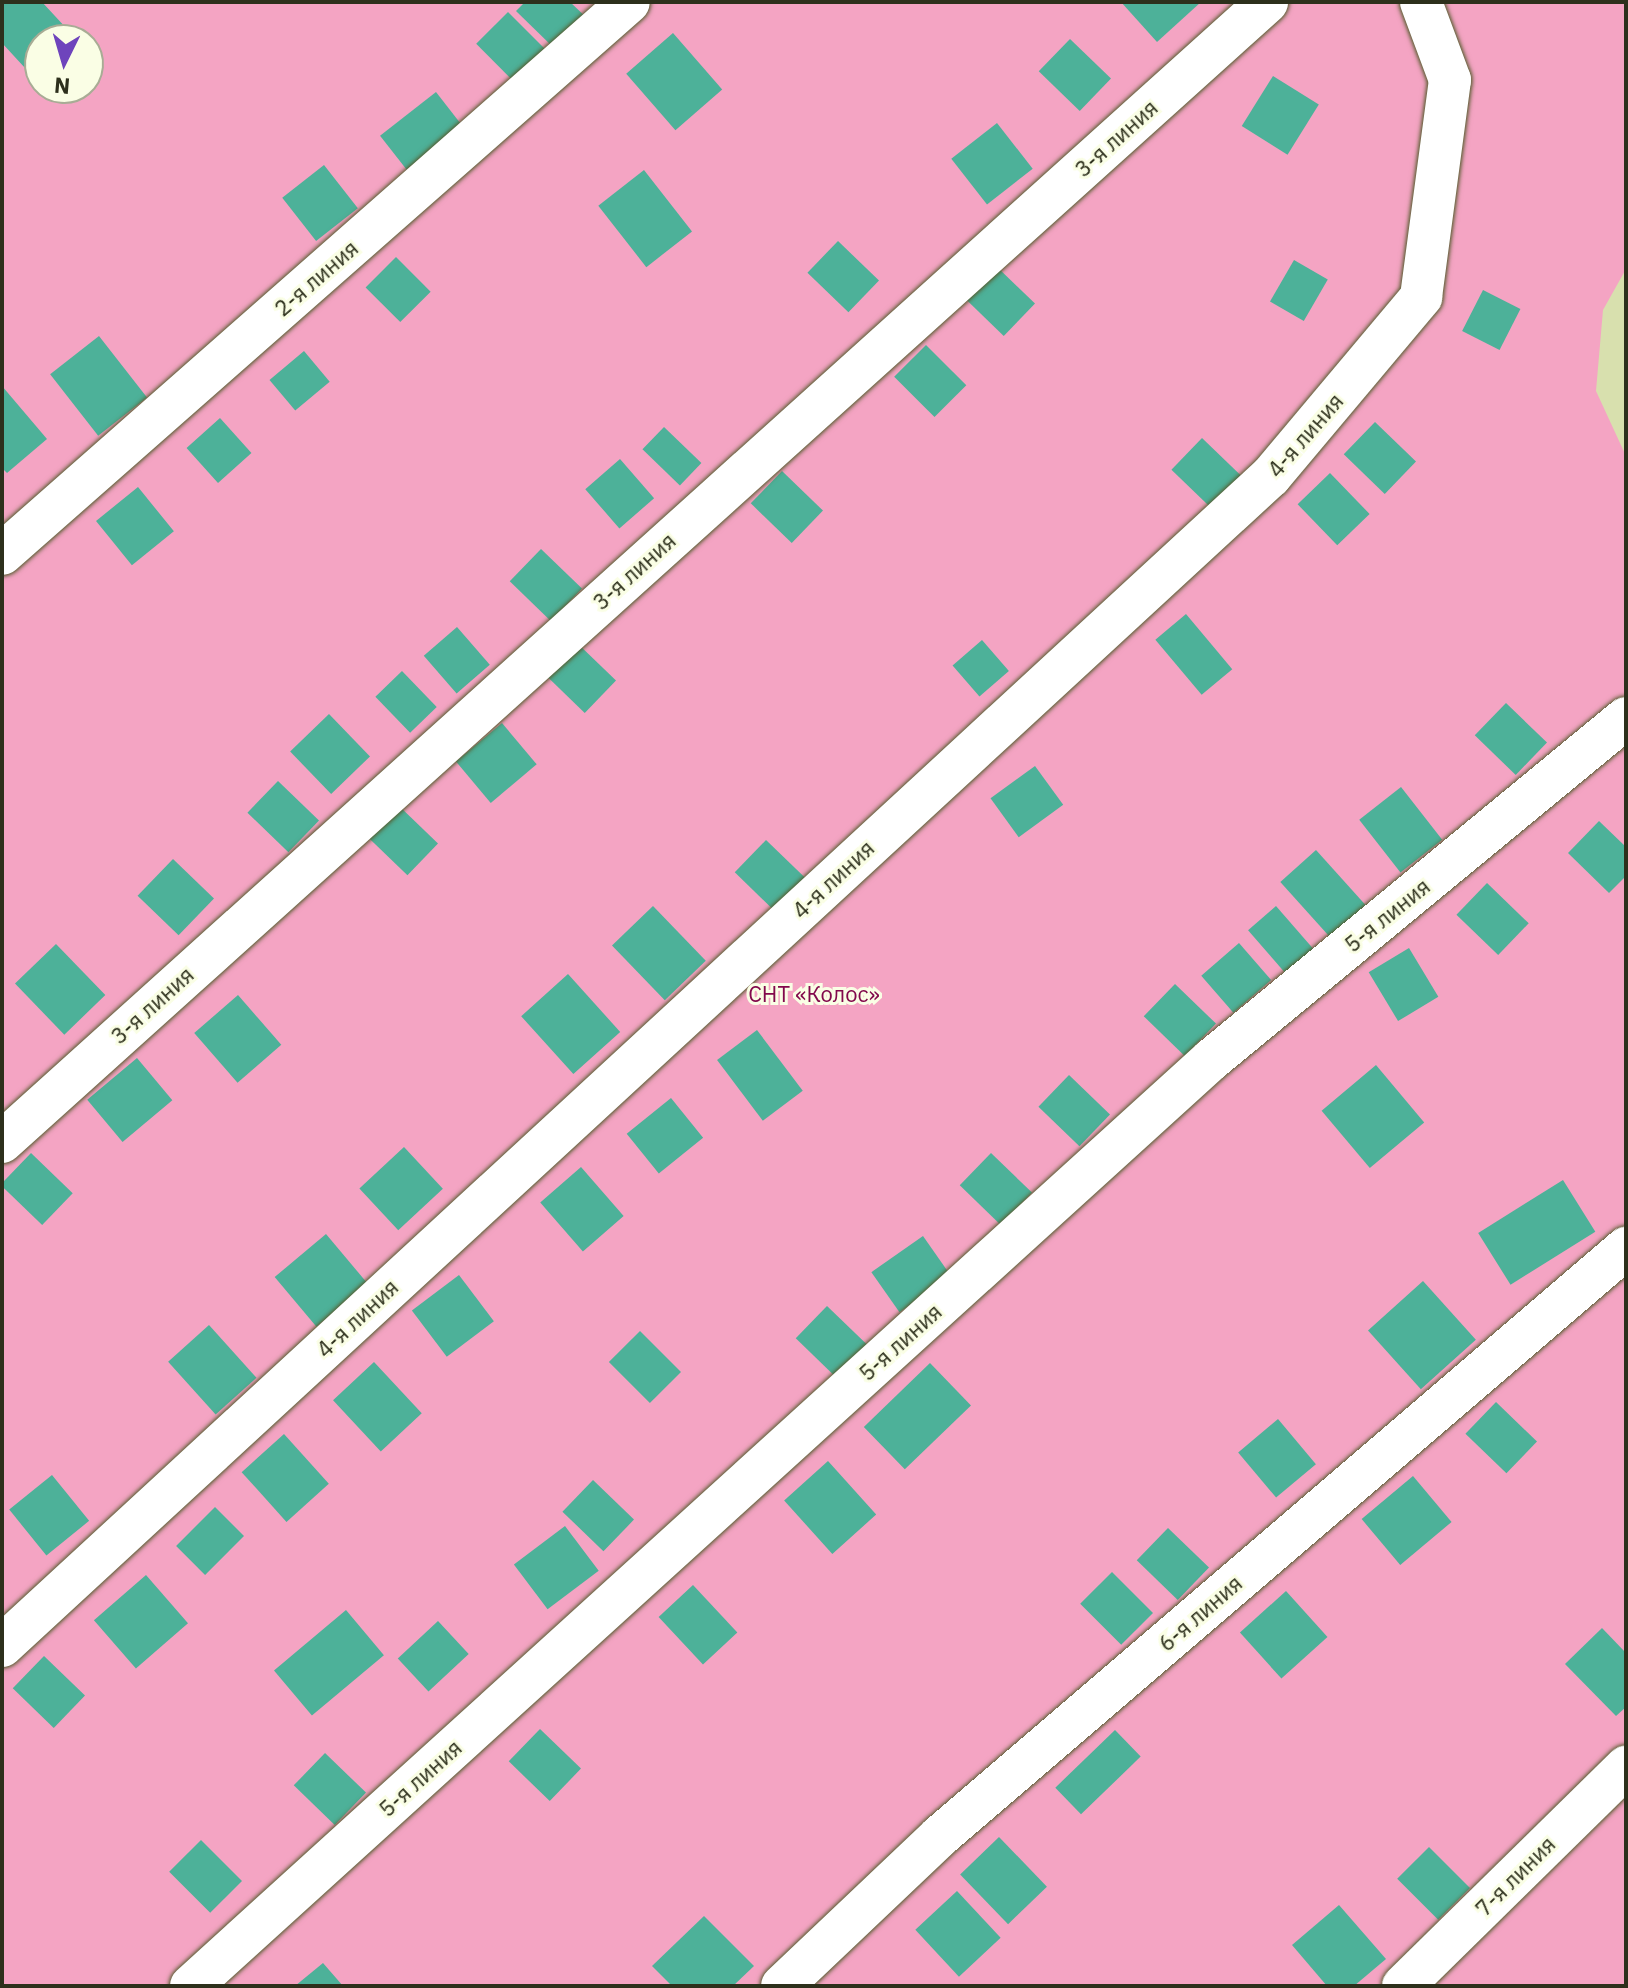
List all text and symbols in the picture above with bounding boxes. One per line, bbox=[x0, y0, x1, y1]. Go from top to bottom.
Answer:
north arrow bbox=[24, 24, 104, 104]
text: N bbox=[53, 71, 71, 102]
street label: 3-я линия bbox=[1069, 94, 1163, 182]
street label: 2-я линия bbox=[269, 235, 363, 321]
street label: 4-я линия bbox=[1262, 388, 1348, 482]
street label: 3-я линия bbox=[587, 527, 681, 615]
street label: 4-я линия bbox=[787, 835, 879, 923]
street label: 5-я линия bbox=[1339, 873, 1435, 957]
street label: 3-я линия bbox=[105, 961, 199, 1049]
park label: СНТ «Колос» bbox=[748, 981, 880, 1007]
street label: 4-я линия bbox=[311, 1274, 403, 1362]
street label: 5-я линия bbox=[853, 1298, 947, 1386]
street label: 6-я линия bbox=[1153, 1570, 1247, 1656]
street label: 5-я линия bbox=[373, 1734, 467, 1822]
street label: 7-я линия bbox=[1470, 1831, 1560, 1921]

